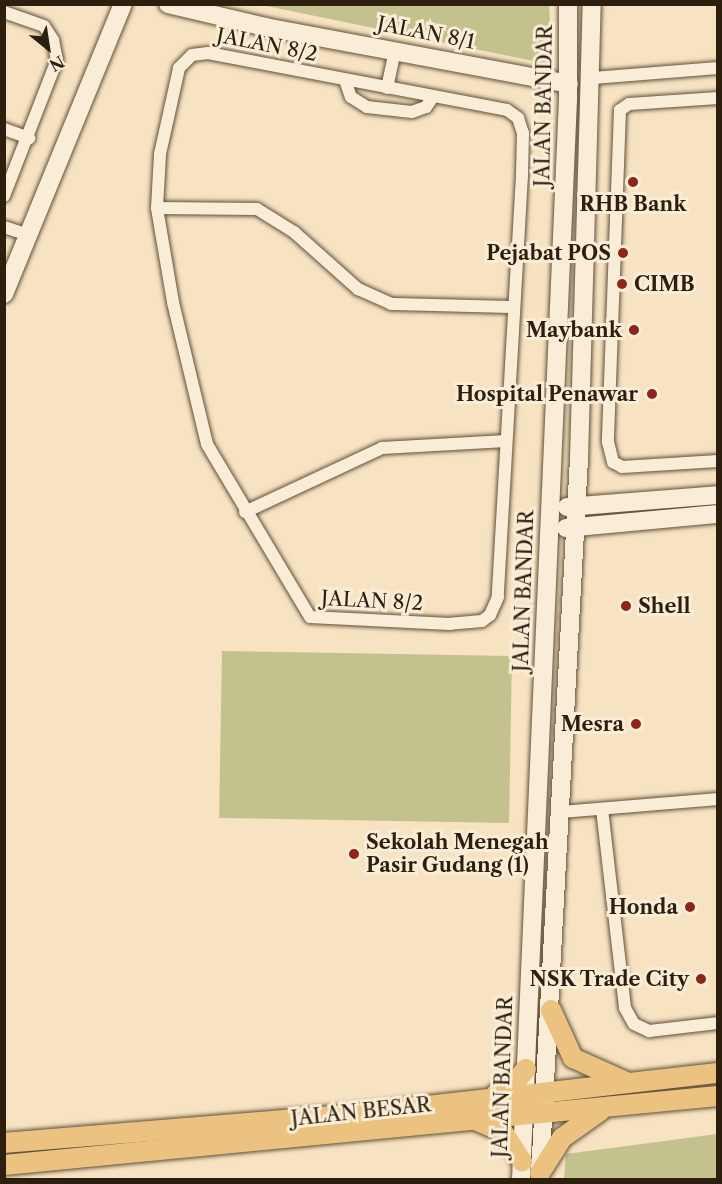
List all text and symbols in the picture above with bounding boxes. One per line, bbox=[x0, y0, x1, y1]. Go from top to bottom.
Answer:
street label: JALAN 8/1 bbox=[375, 12, 477, 54]
north arrow bbox=[18, 18, 78, 78]
street label: JALAN 8/2 bbox=[215, 23, 319, 67]
street label: JALAN BANDAR bbox=[531, 25, 557, 187]
text: N bbox=[46, 51, 68, 76]
marker: RHB Bank bbox=[626, 175, 640, 189]
place label: RHB Bank bbox=[580, 192, 686, 216]
place label: Pejabat POS bbox=[486, 241, 611, 265]
marker: Pejabat POS bbox=[616, 246, 630, 260]
place label: CIMB bbox=[634, 272, 695, 296]
marker: CIMB bbox=[615, 277, 629, 291]
place label: Maybank bbox=[526, 318, 622, 342]
marker: Maybank bbox=[627, 323, 641, 337]
place label: Hospital Penawar bbox=[456, 382, 638, 406]
marker: Hospital Penawar bbox=[643, 385, 661, 403]
street label: JALAN BANDAR bbox=[509, 510, 539, 672]
street label: JALAN 8/2 bbox=[320, 586, 424, 616]
place label: Shell bbox=[638, 594, 691, 618]
marker: Shell bbox=[619, 599, 633, 613]
place label: Mesra bbox=[561, 712, 624, 736]
marker: Mesra bbox=[629, 717, 643, 731]
place label: Sekolah Menegah Pasir Gudang (1) bbox=[366, 831, 549, 878]
marker: Sekolah Menegah Pasir Gudang (1) bbox=[347, 847, 361, 861]
place label: Honda bbox=[609, 895, 678, 919]
marker: Honda bbox=[683, 900, 697, 914]
place label: NSK Trade City bbox=[529, 967, 689, 991]
marker: NSK Trade City bbox=[694, 972, 708, 986]
street label: JALAN BANDAR bbox=[488, 996, 518, 1158]
street label: JALAN BESAR bbox=[290, 1093, 432, 1131]

